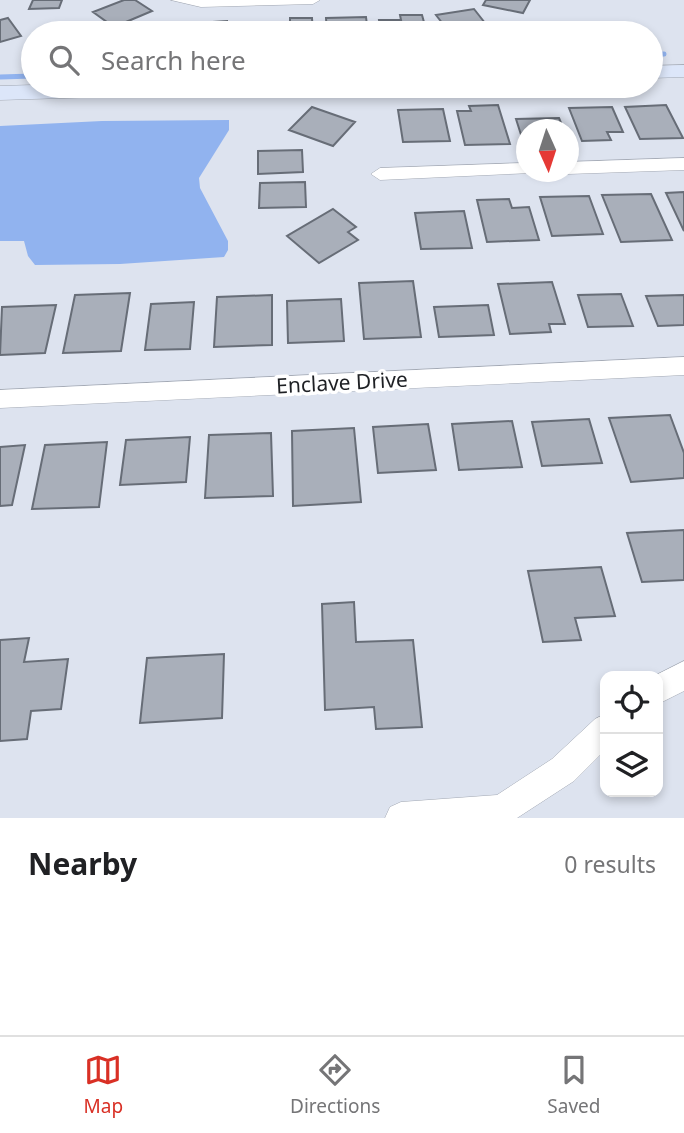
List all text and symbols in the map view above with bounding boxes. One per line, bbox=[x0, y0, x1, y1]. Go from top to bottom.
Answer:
search box bbox=[21, 21, 663, 98]
icon: search bbox=[45, 41, 83, 79]
text: Search here bbox=[101, 42, 246, 78]
north arrow bbox=[516, 119, 579, 182]
street label: Enclave Drive bbox=[275, 365, 409, 399]
map controls bbox=[600, 671, 663, 797]
button: locate bbox=[600, 671, 663, 734]
button: layers bbox=[600, 734, 663, 797]
text: Nearby bbox=[28, 843, 137, 884]
text: 0 results bbox=[564, 848, 656, 880]
tab: Map bbox=[84, 1051, 123, 1119]
tab: Directions bbox=[290, 1051, 380, 1119]
tab: Saved bbox=[547, 1051, 600, 1119]

